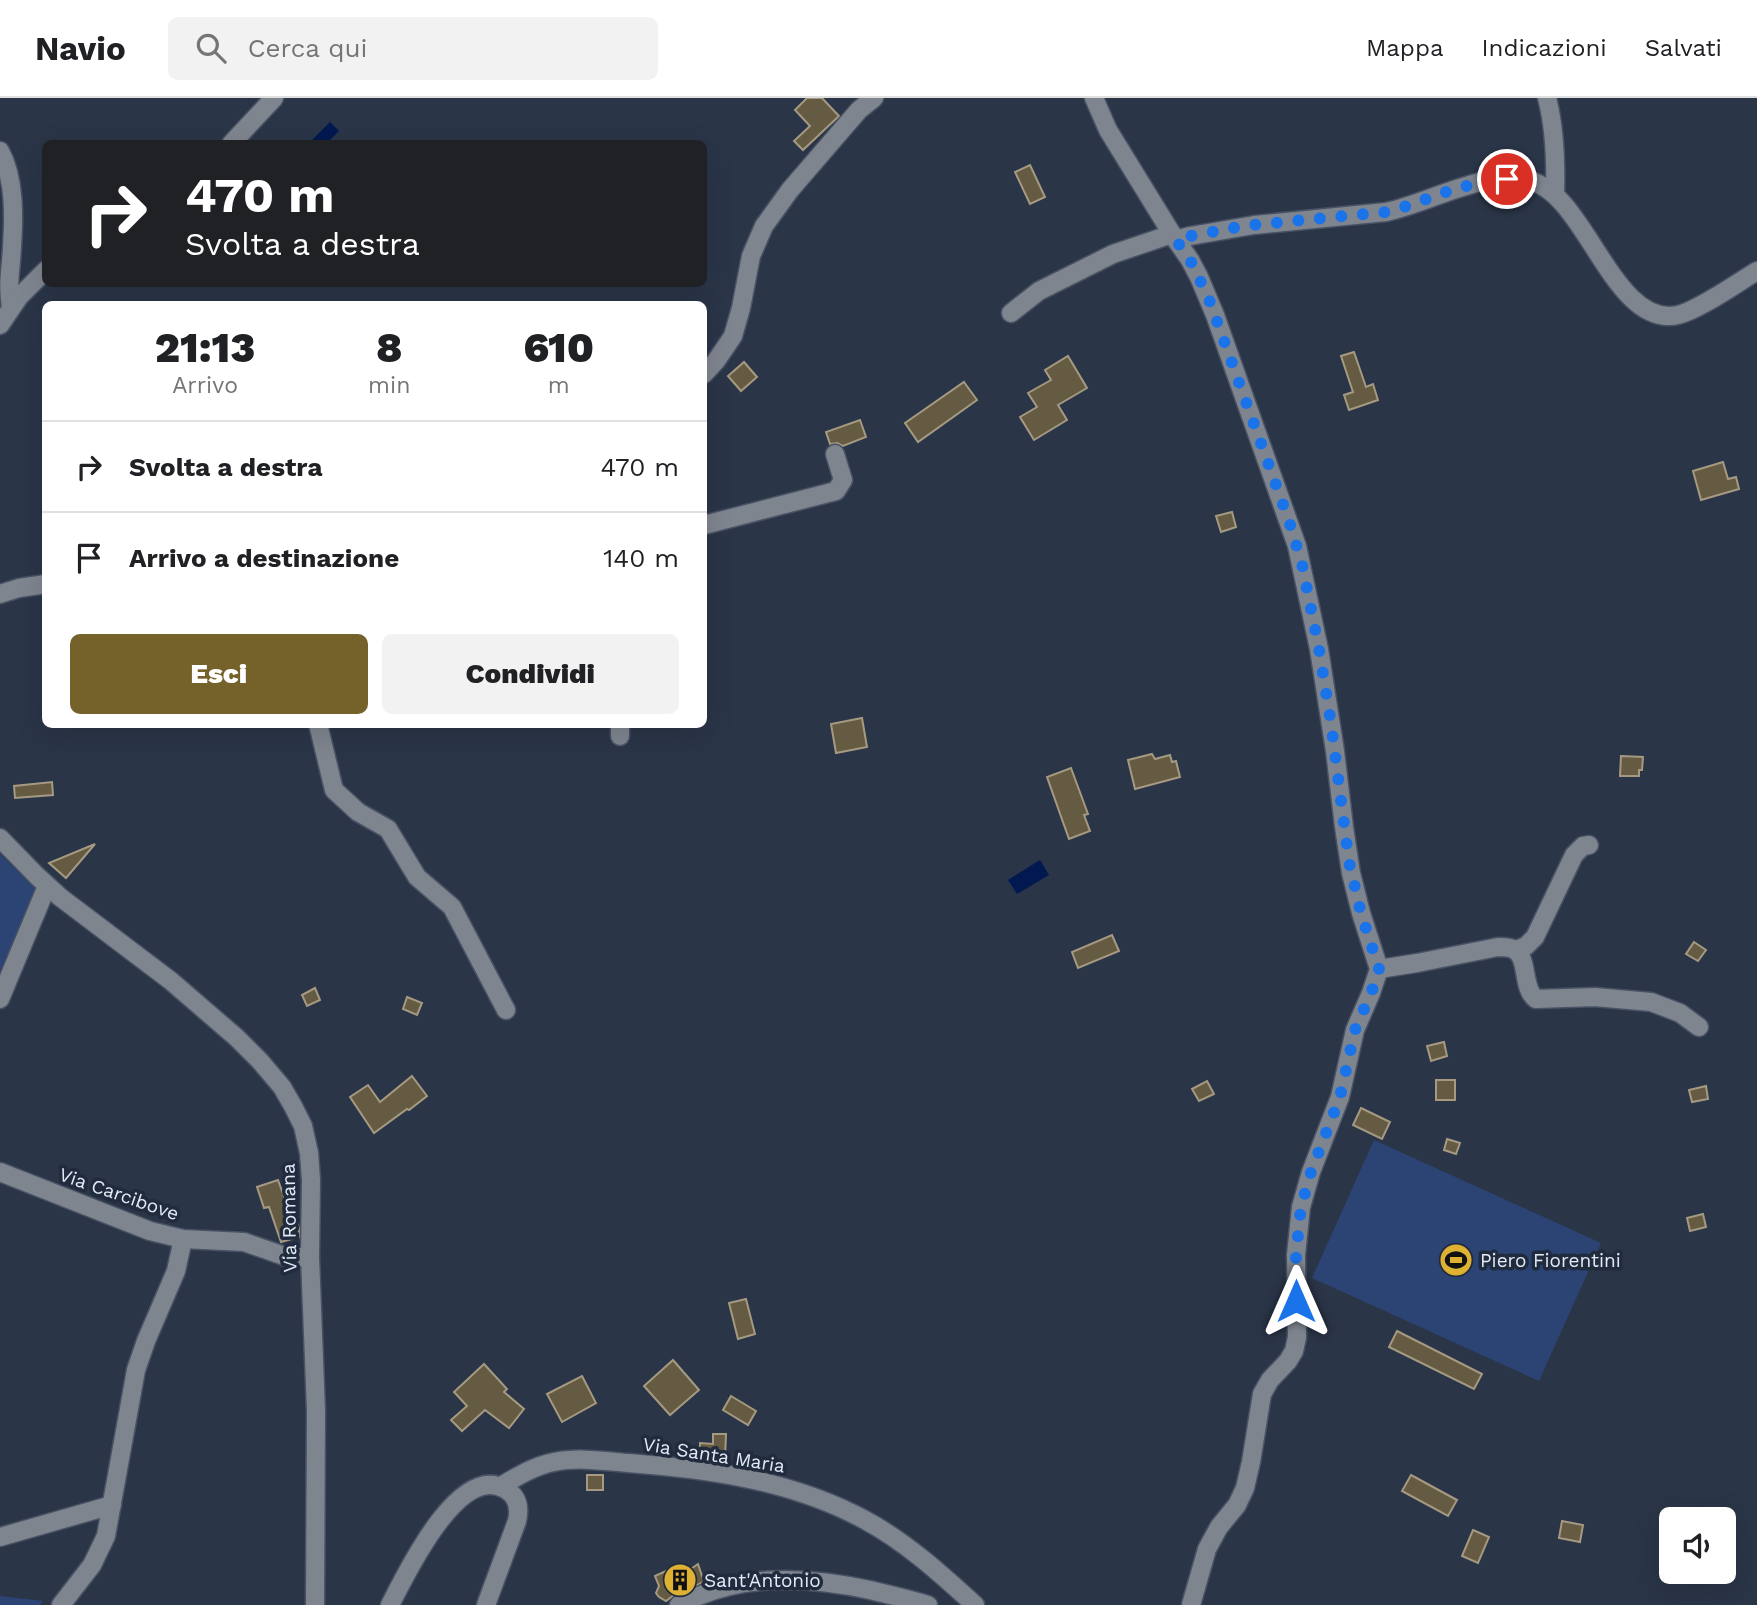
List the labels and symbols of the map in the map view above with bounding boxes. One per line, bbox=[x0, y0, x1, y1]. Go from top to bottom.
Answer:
pin bbox=[1477, 149, 1537, 209]
street label: Via Carcibove bbox=[56, 1163, 182, 1225]
street label: Via Romana bbox=[277, 1163, 301, 1273]
sports icon: Piero Fiorentini bbox=[1437, 1241, 1475, 1279]
place label: Piero Fiorentini bbox=[1480, 1249, 1621, 1272]
position arrow bbox=[1259, 1264, 1333, 1338]
street label: Via Santa Maria bbox=[641, 1432, 787, 1478]
building icon: Sant'Antonio bbox=[661, 1561, 699, 1599]
place label: Sant'Antonio bbox=[704, 1569, 821, 1592]

